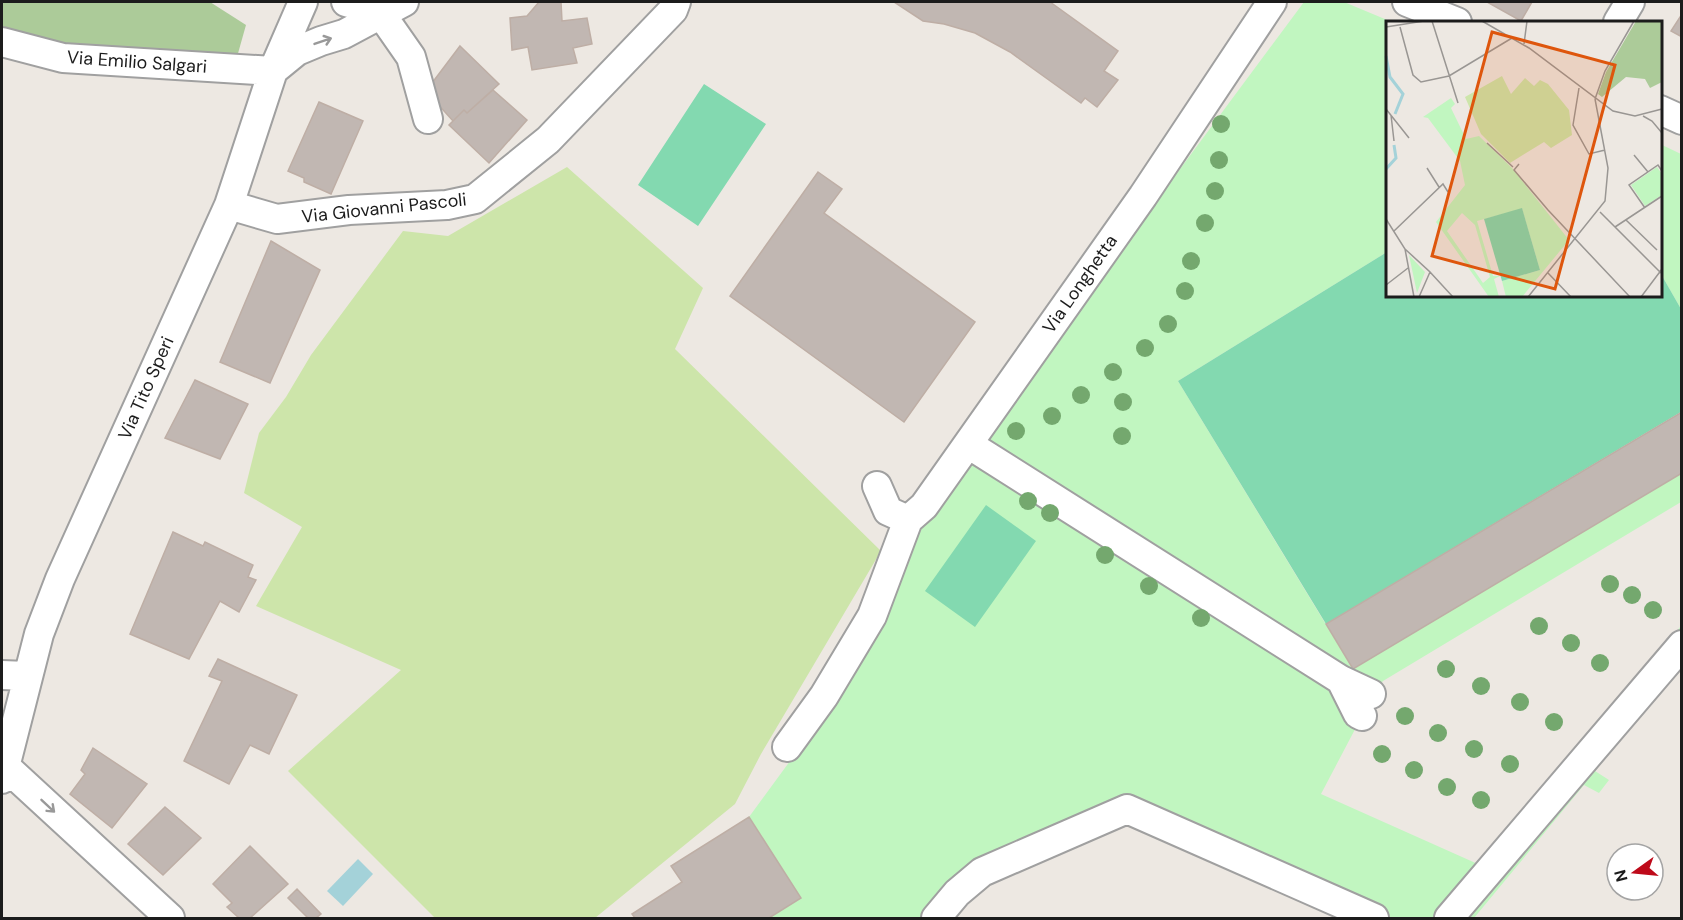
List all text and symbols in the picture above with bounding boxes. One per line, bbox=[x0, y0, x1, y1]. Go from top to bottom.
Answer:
inset map bbox=[1386, 21, 1662, 297]
one-way arrow bbox=[313, 34, 332, 45]
street label: Via Emilio Salgari bbox=[66, 45, 208, 79]
street label: Via Giovanni Pascoli bbox=[300, 187, 468, 229]
street label: Via Longhetta bbox=[1037, 230, 1123, 338]
street label: Via Tito Speri bbox=[113, 333, 179, 443]
one-way arrow bbox=[40, 798, 55, 813]
north arrow bbox=[1605, 842, 1665, 902]
text: N bbox=[1609, 867, 1633, 884]

